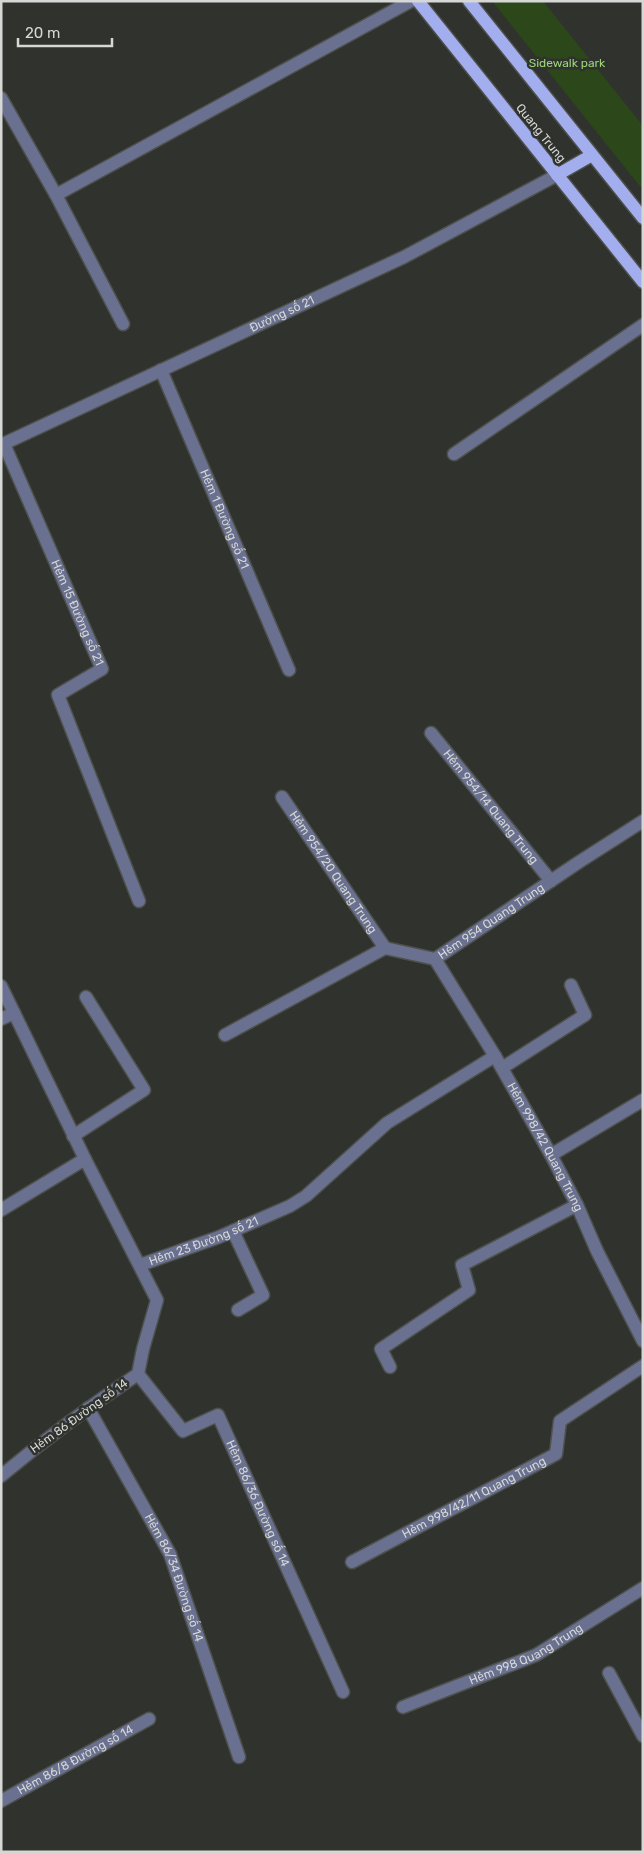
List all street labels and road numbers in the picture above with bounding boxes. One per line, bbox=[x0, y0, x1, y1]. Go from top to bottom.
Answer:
street label: Quang Trung bbox=[513, 101, 569, 165]
street label: Đường số 21 bbox=[247, 293, 317, 335]
street label: Hẻm 1 Đường số 21 bbox=[197, 467, 252, 571]
street label: Hẻm 15 Đường số 21 bbox=[48, 558, 107, 668]
street label: Hẻm 954/14 Quang Trung bbox=[440, 747, 541, 867]
street label: Hẻm 954/20 Quang Trung bbox=[287, 808, 380, 936]
street label: Hẻm 954 Quang Trung bbox=[435, 880, 547, 962]
street label: Hẻm 998/42 Quang Trung bbox=[504, 1080, 586, 1213]
street label: Hẻm 23 Đường số 21 bbox=[147, 1214, 260, 1268]
street label: Hẻm 86 Đường số 14 bbox=[27, 1375, 131, 1456]
street label: Hẻm 86/36 Đường số 14 bbox=[223, 1438, 293, 1569]
street label: Hẻm 998/42/11 Quang Trung bbox=[400, 1454, 548, 1541]
street label: Hẻm 86/34 Đường số 14 bbox=[142, 1511, 206, 1644]
street label: Hẻm 998 Quang Trung bbox=[467, 1621, 585, 1687]
street label: Hẻm 86/8 Đường số 14 bbox=[15, 1722, 136, 1797]

